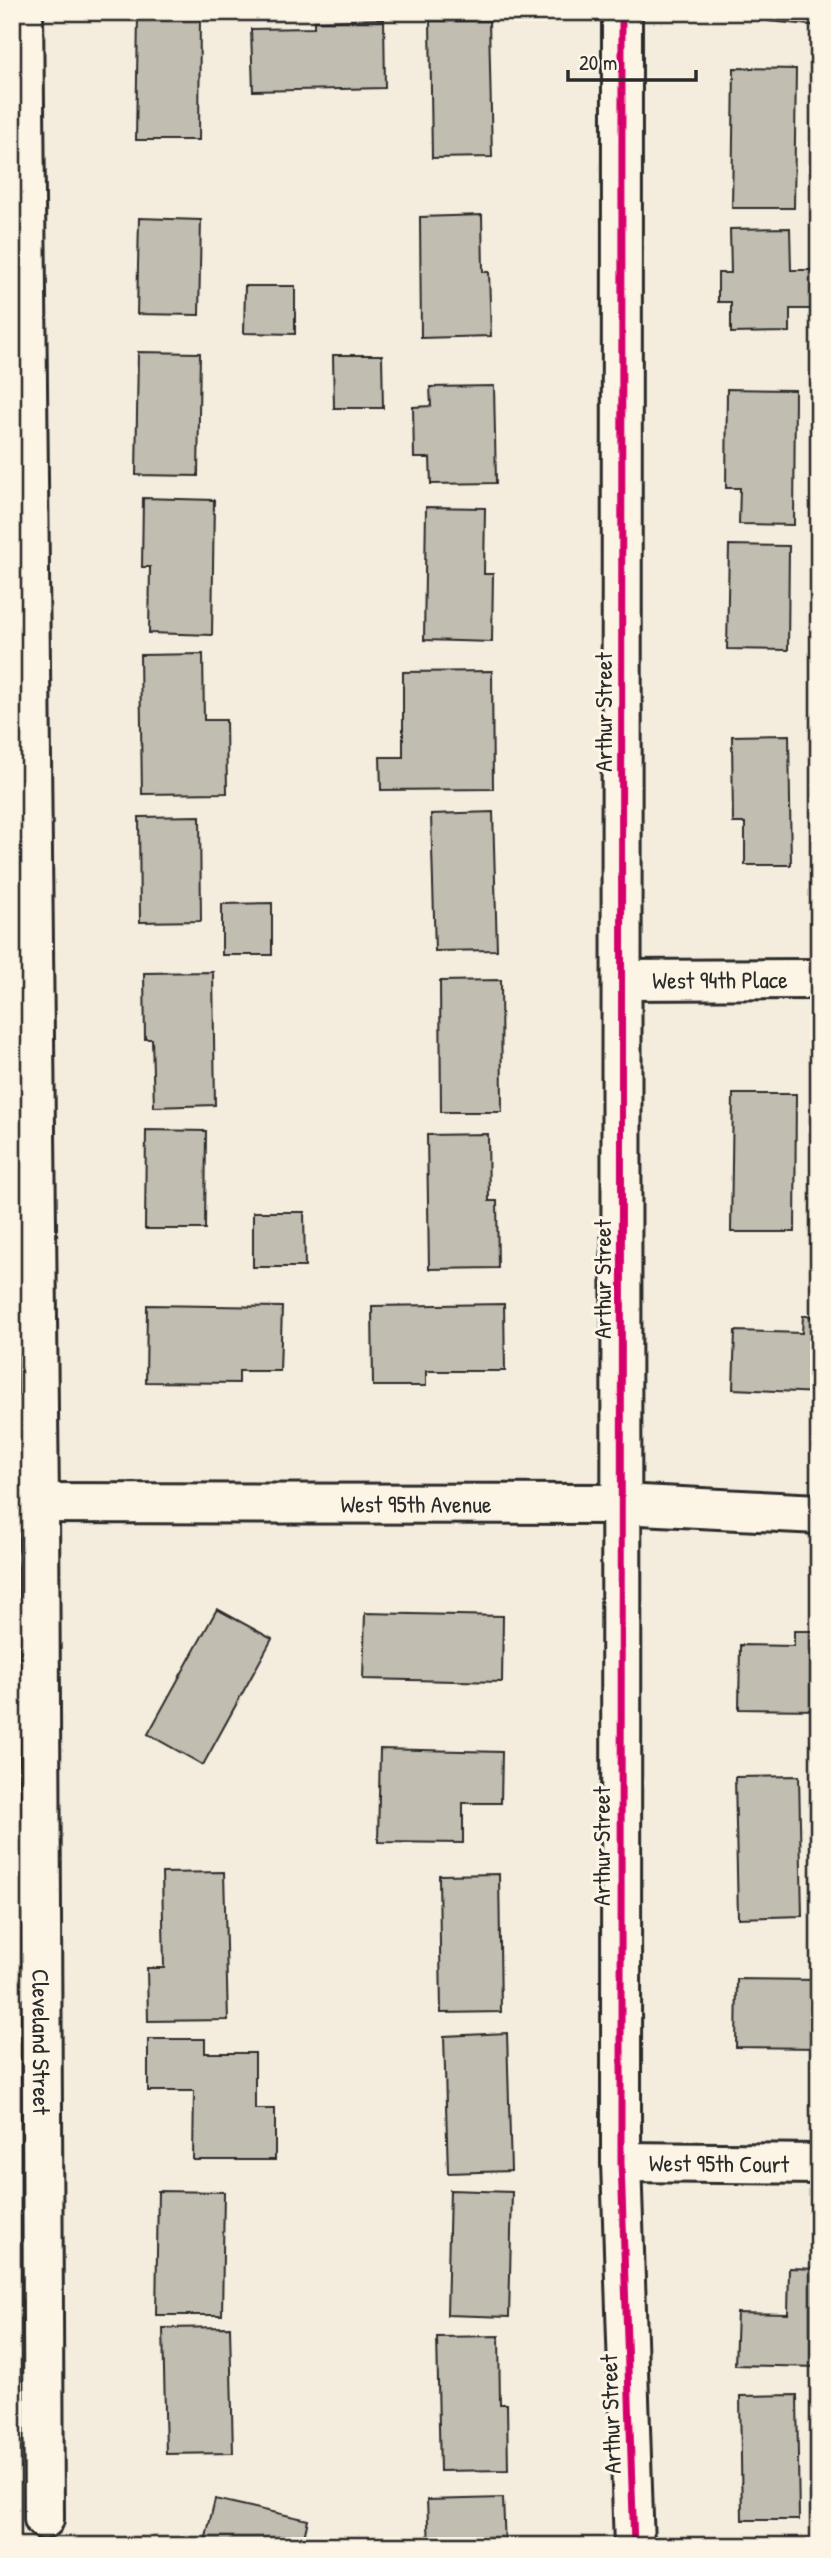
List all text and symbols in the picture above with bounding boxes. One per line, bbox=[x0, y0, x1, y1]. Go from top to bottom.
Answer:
scale bar bbox=[568, 38, 696, 82]
text: 20 m bbox=[579, 48, 617, 77]
street label: Arthur Street bbox=[587, 652, 619, 772]
street label: West 94th Place bbox=[652, 963, 788, 996]
street label: Arthur Street bbox=[586, 1219, 618, 1339]
street label: West 95th Avenue bbox=[340, 1488, 492, 1520]
street label: Arthur Street bbox=[585, 1786, 617, 1906]
street label: Cleveland Street bbox=[25, 1969, 58, 2116]
street label: West 95th Court bbox=[649, 2146, 790, 2180]
street label: Arthur Street bbox=[592, 2353, 628, 2474]

